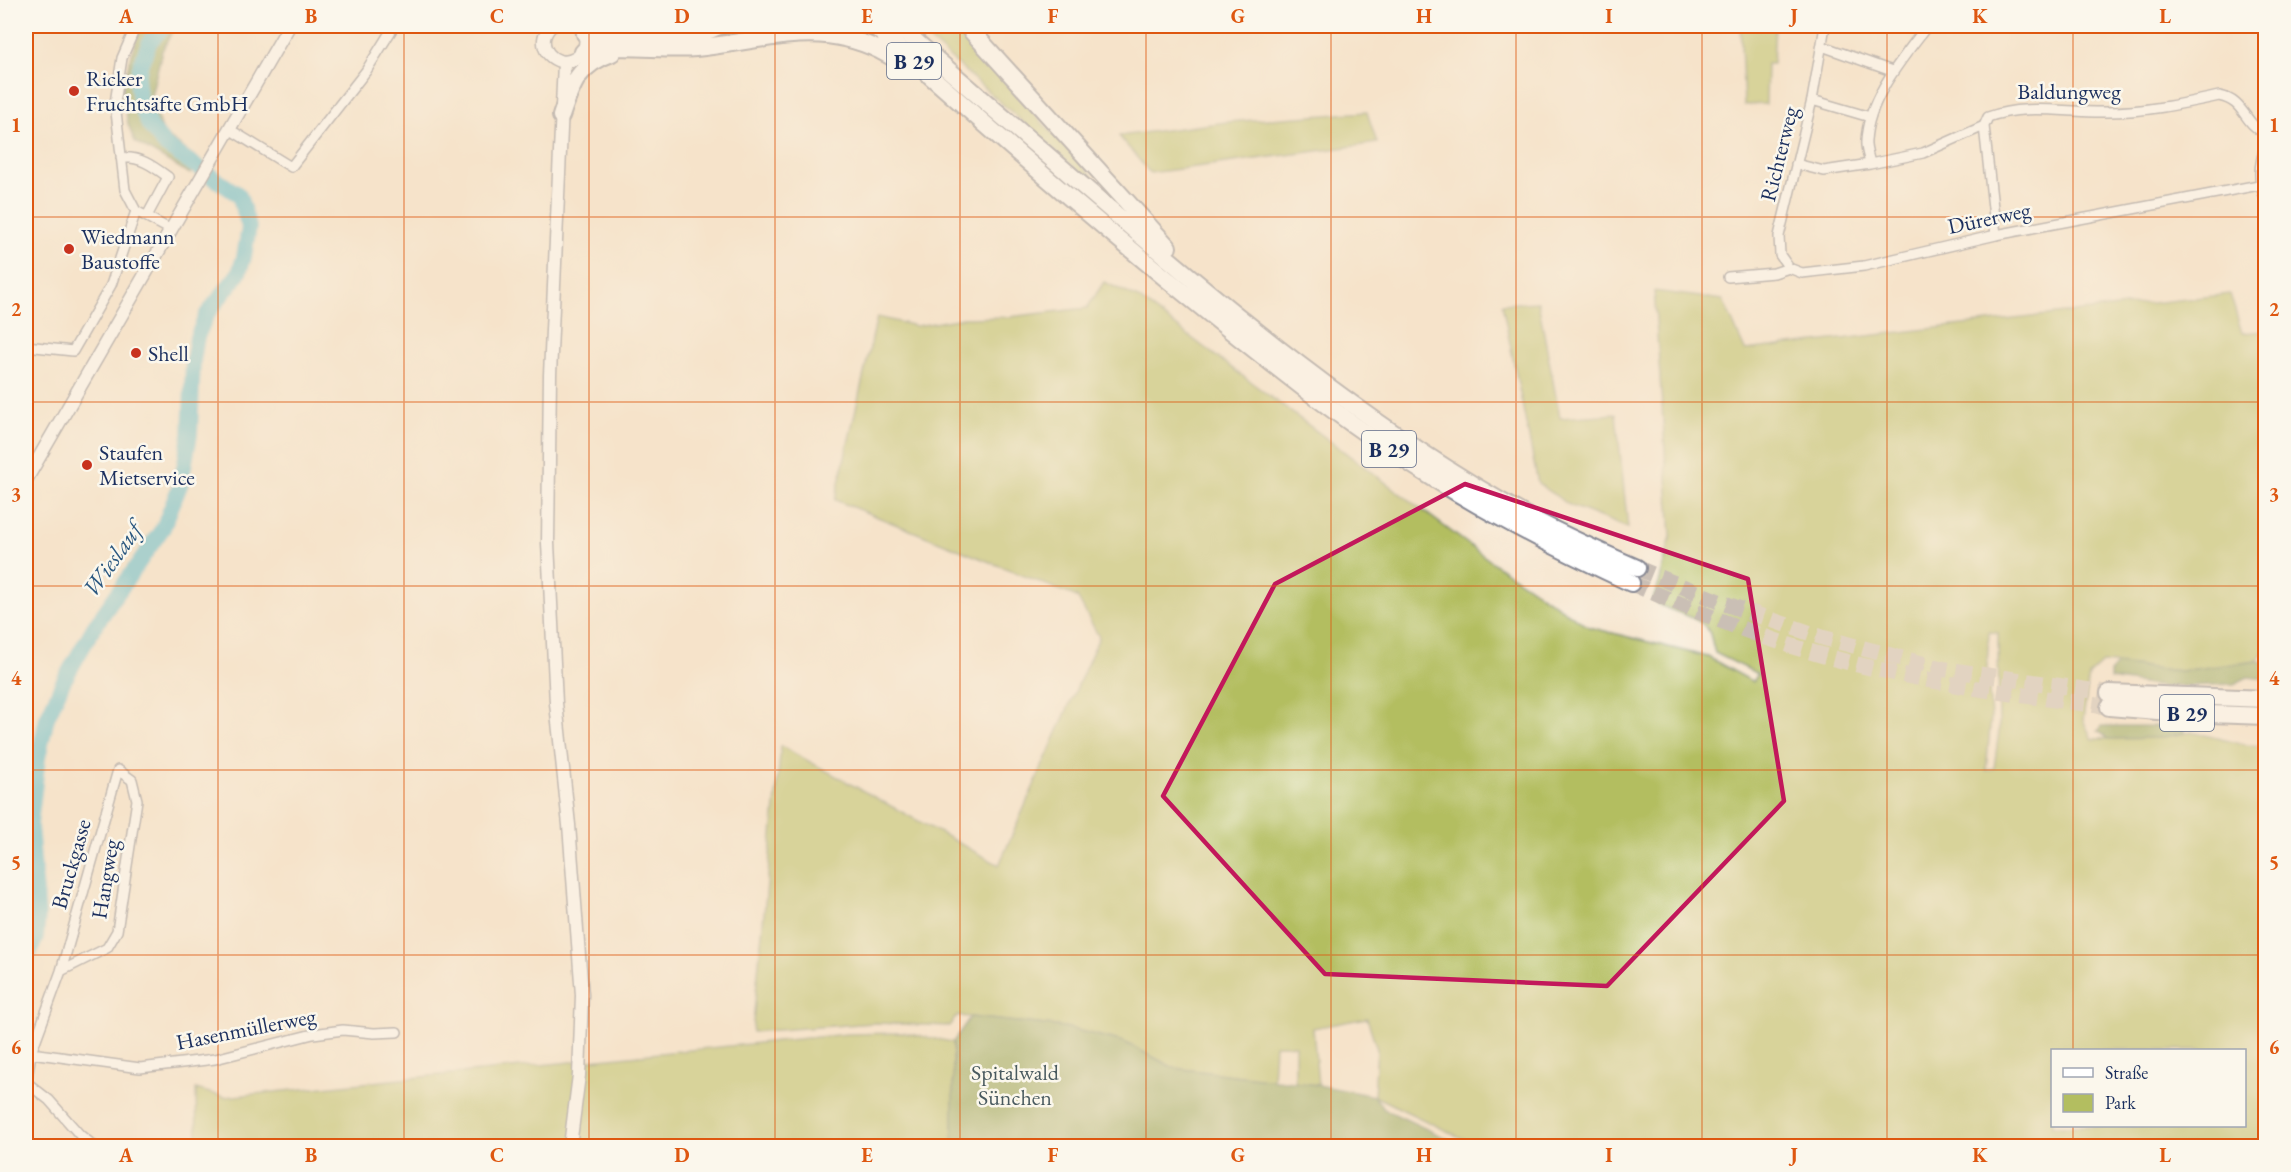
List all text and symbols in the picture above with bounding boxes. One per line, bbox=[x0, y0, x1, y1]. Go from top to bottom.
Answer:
text: A bbox=[118, 3, 134, 29]
text: B bbox=[305, 3, 317, 29]
text: C bbox=[490, 3, 504, 29]
text: D bbox=[674, 3, 690, 29]
text: E bbox=[861, 3, 873, 29]
text: F bbox=[1048, 3, 1059, 29]
text: G bbox=[1231, 3, 1245, 29]
text: H bbox=[1416, 3, 1432, 29]
text: I bbox=[1605, 3, 1613, 29]
text: J bbox=[1788, 3, 1798, 29]
text: K bbox=[1972, 3, 1988, 29]
text: L bbox=[2159, 3, 2171, 29]
road number: B 29 bbox=[887, 43, 941, 79]
place label: Ricker Fruchtsäfte GmbH bbox=[86, 64, 248, 118]
street label: Baldungweg bbox=[2017, 77, 2121, 106]
marker: Ricker Fruchtsäfte GmbH bbox=[67, 84, 81, 98]
street label: Richterweg bbox=[1753, 103, 1805, 205]
text: 1 bbox=[11, 112, 21, 138]
text: 1 bbox=[2269, 112, 2279, 138]
street label: Dürerweg bbox=[1945, 195, 2034, 241]
place label: Wiedmann Baustoffe bbox=[81, 222, 175, 276]
marker: Wiedmann Baustoffe bbox=[62, 242, 76, 256]
text: 2 bbox=[11, 296, 22, 322]
text: 2 bbox=[2269, 296, 2280, 322]
place label: Shell bbox=[148, 339, 189, 368]
marker: Shell bbox=[129, 346, 143, 360]
road number: B 29 bbox=[1362, 431, 1416, 467]
place label: Staufen Mietservice bbox=[99, 438, 195, 492]
marker: Staufen Mietservice bbox=[80, 458, 94, 472]
text: 3 bbox=[11, 481, 21, 507]
text: 3 bbox=[2269, 481, 2279, 507]
water label: Wieslauf bbox=[75, 511, 152, 602]
text: 4 bbox=[11, 665, 22, 691]
text: 4 bbox=[2269, 665, 2280, 691]
road number: B 29 bbox=[2160, 695, 2214, 731]
street label: Bruckgasse bbox=[44, 815, 98, 912]
street label: Hangweg bbox=[84, 837, 126, 921]
text: 5 bbox=[11, 849, 21, 875]
text: 5 bbox=[2269, 849, 2279, 875]
street label: Hasenmüllerweg bbox=[174, 1001, 319, 1057]
text: 6 bbox=[11, 1034, 22, 1060]
text: 6 bbox=[2269, 1034, 2280, 1060]
legend bbox=[2051, 1049, 2246, 1127]
park label: Spitalwald Sünchen bbox=[971, 1058, 1060, 1112]
text: Straße bbox=[2105, 1061, 2148, 1084]
text: Park bbox=[2105, 1091, 2136, 1114]
text: A bbox=[118, 1142, 134, 1168]
text: B bbox=[305, 1142, 317, 1168]
text: C bbox=[490, 1142, 504, 1168]
text: D bbox=[674, 1142, 690, 1168]
text: E bbox=[861, 1142, 873, 1168]
text: F bbox=[1048, 1142, 1059, 1168]
text: G bbox=[1231, 1142, 1245, 1168]
text: H bbox=[1416, 1142, 1432, 1168]
text: I bbox=[1605, 1142, 1613, 1168]
text: J bbox=[1788, 1142, 1798, 1168]
text: K bbox=[1972, 1142, 1988, 1168]
text: L bbox=[2159, 1142, 2171, 1168]

